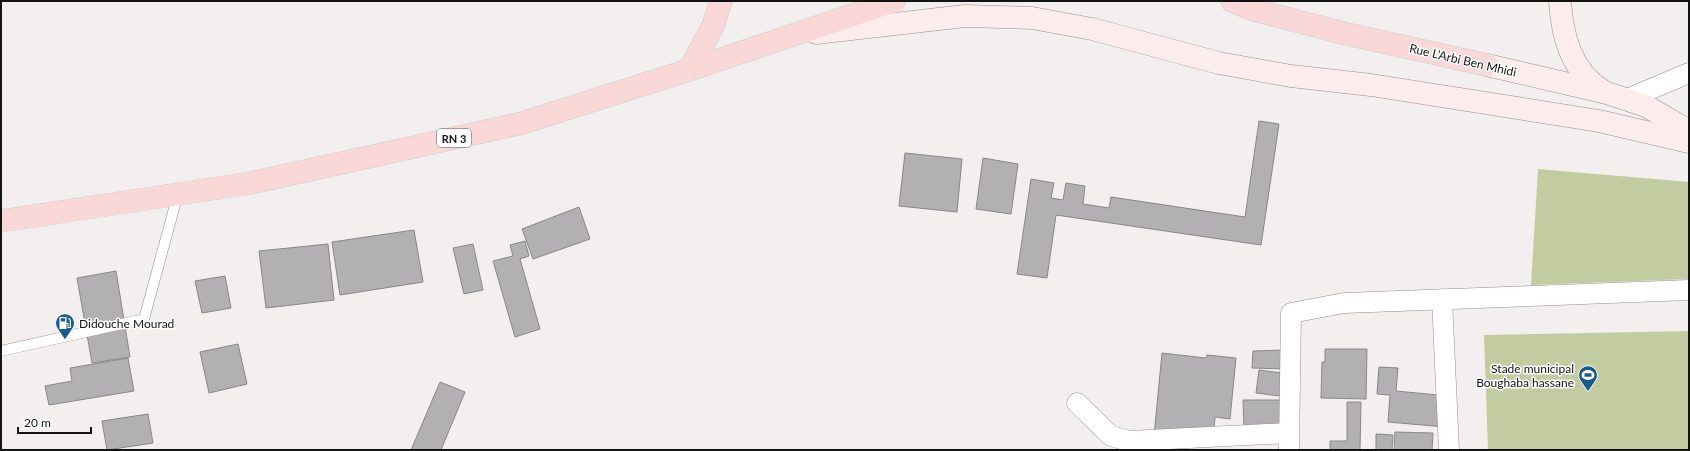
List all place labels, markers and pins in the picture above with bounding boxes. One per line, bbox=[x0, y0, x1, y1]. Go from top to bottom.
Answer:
fuel station icon: Didouche Mourad bbox=[54, 312, 76, 340]
place label: Didouche Mourad bbox=[79, 316, 174, 331]
place label: Stade municipal Boughaba hassane bbox=[1476, 361, 1574, 390]
sports icon: Stade municipal Boughaba hassane bbox=[1577, 364, 1599, 392]

